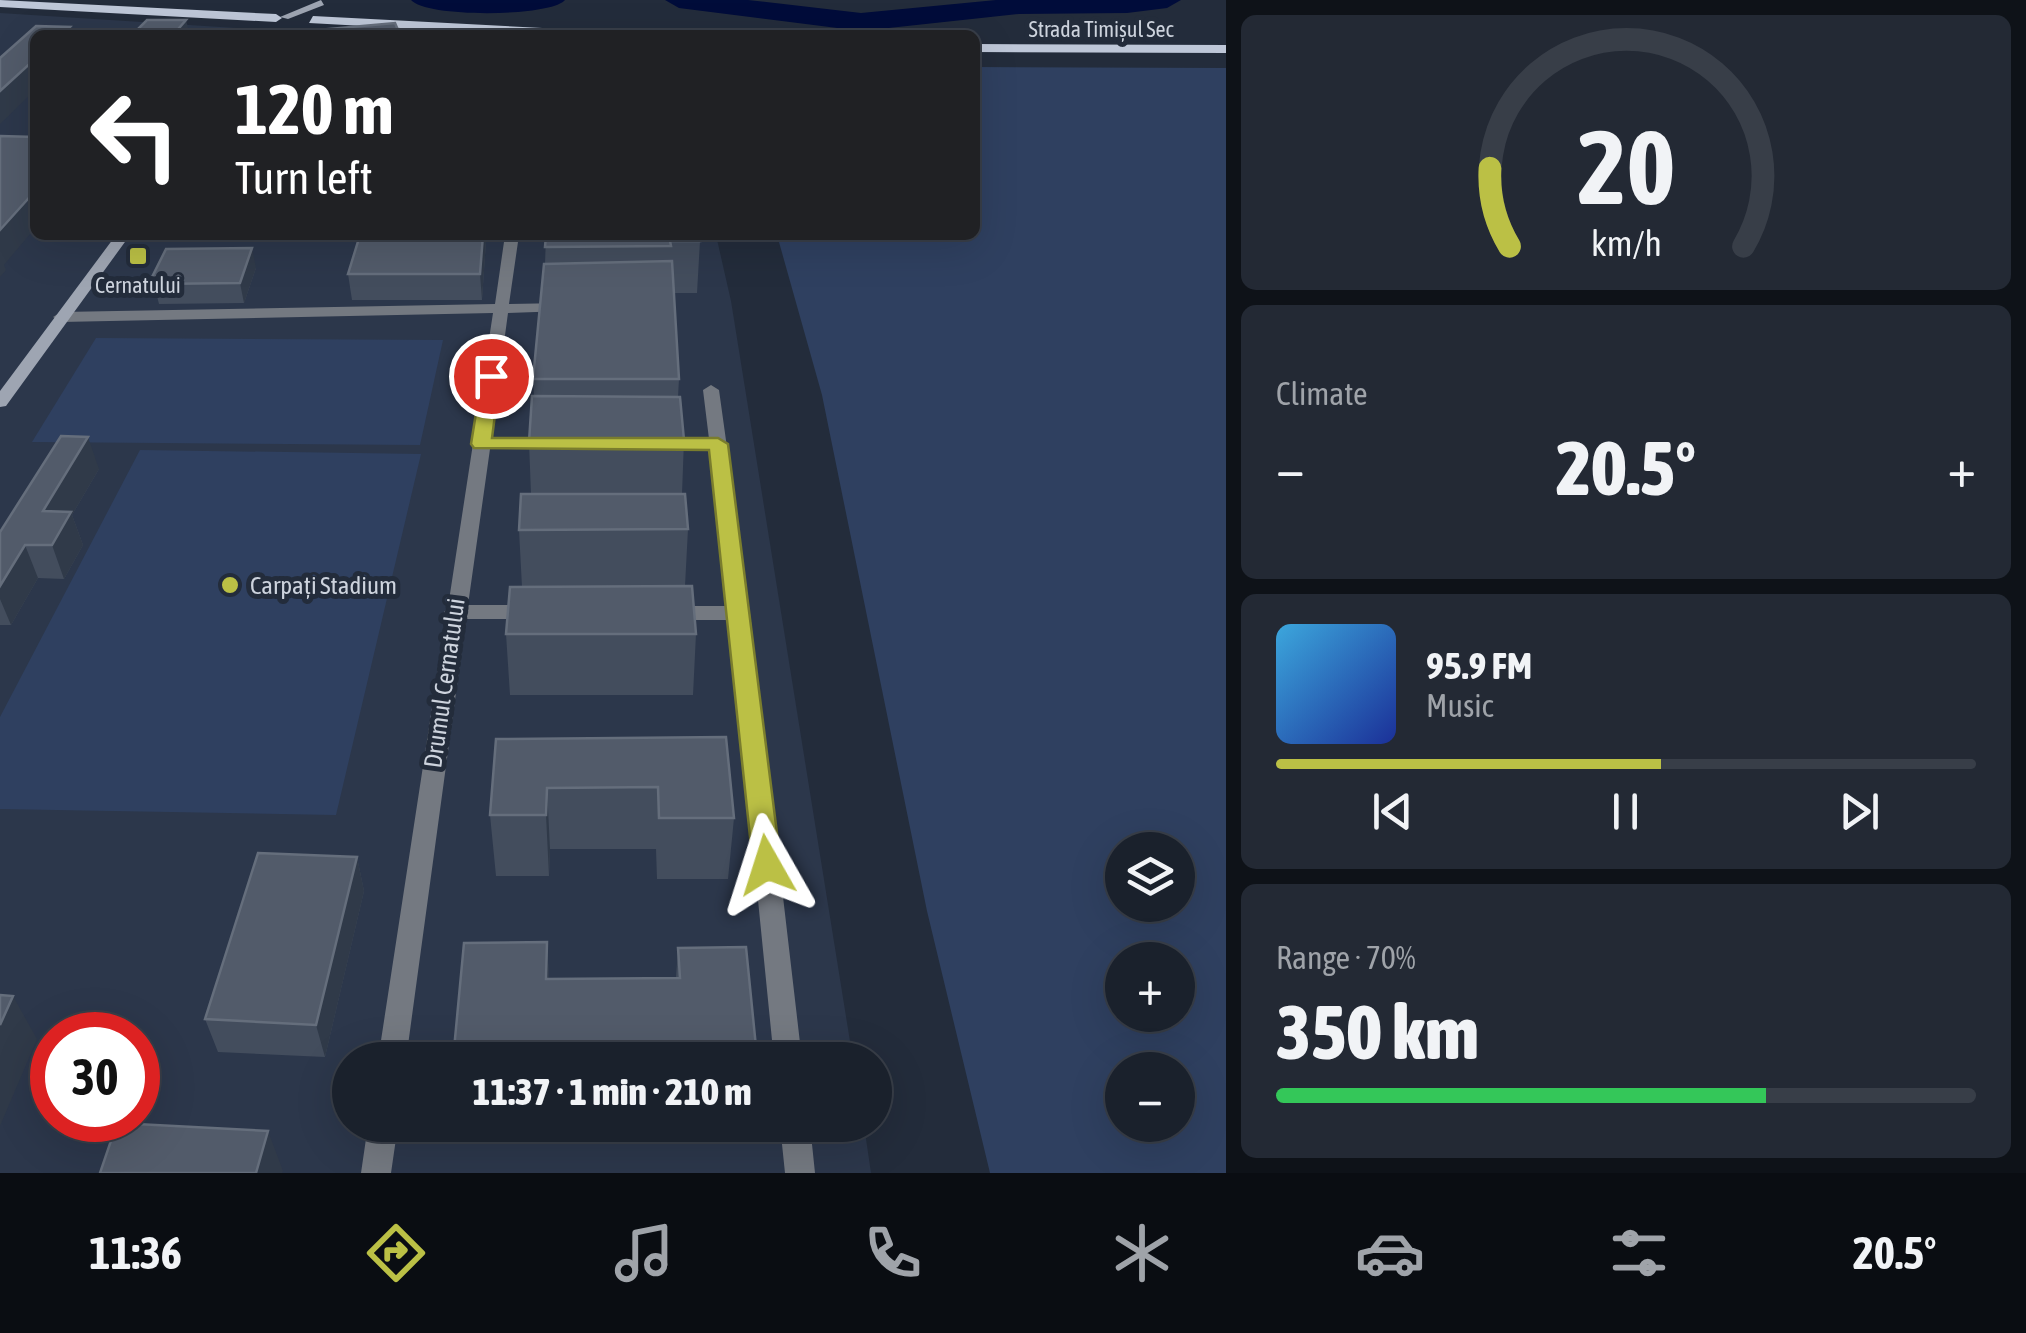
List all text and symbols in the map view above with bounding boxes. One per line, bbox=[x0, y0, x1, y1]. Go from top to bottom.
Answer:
street label: Strada Timișul Sec bbox=[1028, 16, 1174, 42]
text: 120 m bbox=[235, 69, 394, 149]
icon: left bbox=[70, 70, 200, 200]
text: 20 bbox=[1577, 107, 1675, 226]
text: Turn left bbox=[235, 152, 373, 204]
text: km/h bbox=[1591, 223, 1661, 264]
marker: Cernatului bbox=[127, 245, 149, 267]
place label: Cernatului bbox=[95, 272, 181, 298]
pin bbox=[449, 334, 534, 419]
icon: arrive bbox=[464, 349, 519, 404]
text: Climate bbox=[1276, 375, 1368, 412]
text: 20.5° bbox=[1556, 425, 1696, 511]
text: − bbox=[1276, 436, 1305, 499]
text: + bbox=[1947, 436, 1976, 499]
place label: Carpați Stadium bbox=[250, 571, 397, 599]
marker: Carpați Stadium bbox=[219, 574, 241, 596]
street label: Drumul Cernatului bbox=[418, 596, 470, 770]
text: 95.9 FM bbox=[1426, 644, 1532, 687]
text: Music bbox=[1426, 687, 1493, 724]
icon: previous bbox=[1365, 784, 1420, 839]
icon: pause bbox=[1598, 784, 1653, 839]
icon: next bbox=[1832, 784, 1887, 839]
position arrow bbox=[715, 813, 819, 917]
map controls bbox=[1105, 832, 1195, 1142]
button: layers bbox=[1105, 832, 1195, 922]
text: Range · 70% bbox=[1276, 939, 1416, 976]
button: + bbox=[1105, 942, 1195, 1032]
text: 350 km bbox=[1276, 989, 1479, 1075]
speed limit sign: 30 bbox=[30, 1012, 160, 1142]
button: − bbox=[1105, 1052, 1195, 1142]
text: 11:37 · 1 min · 210 m bbox=[472, 1070, 752, 1113]
icon: directions bbox=[361, 1218, 431, 1288]
icon: music bbox=[609, 1218, 679, 1288]
icon: phone bbox=[858, 1218, 928, 1288]
icon: climate bbox=[1107, 1218, 1177, 1288]
icon: car bbox=[1355, 1218, 1425, 1288]
icon: filters bbox=[1604, 1218, 1674, 1288]
text: 11:36 bbox=[89, 1227, 182, 1279]
text: 20.5° bbox=[1853, 1227, 1937, 1279]

